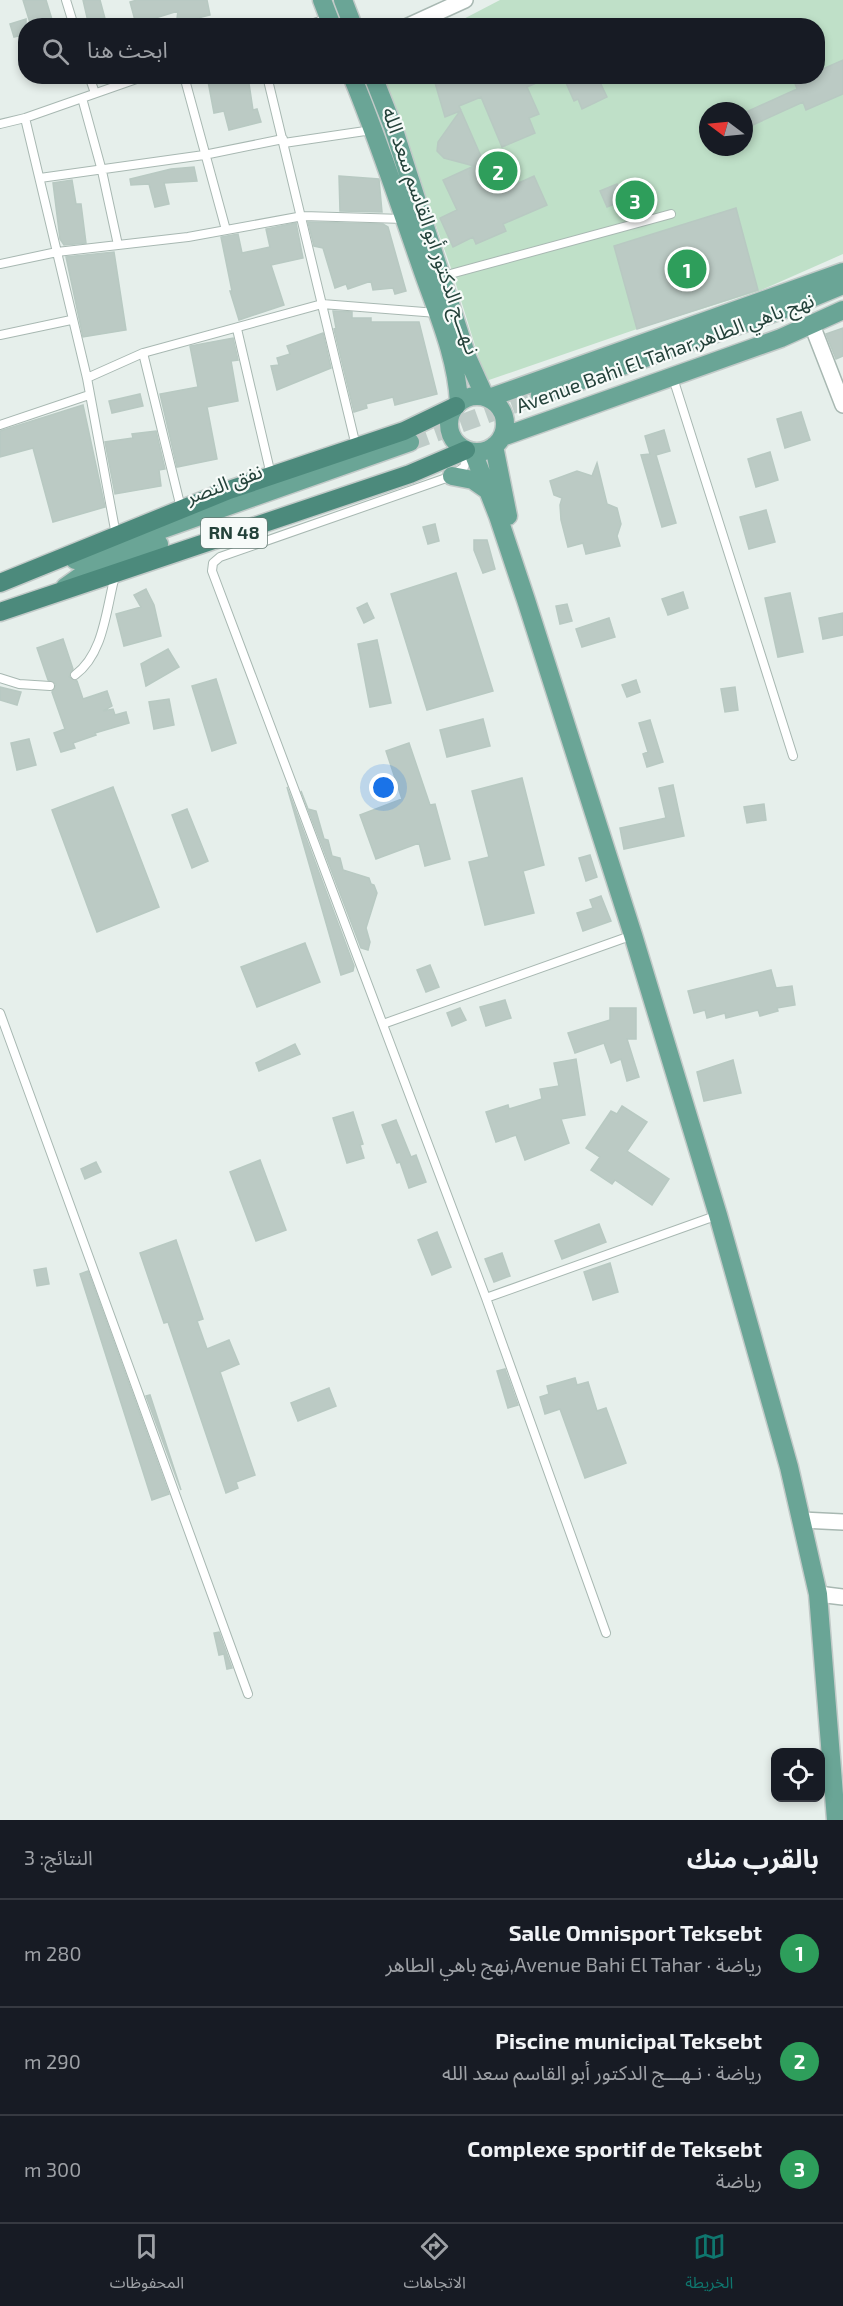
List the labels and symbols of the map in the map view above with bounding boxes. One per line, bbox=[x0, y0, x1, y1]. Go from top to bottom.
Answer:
north arrow bbox=[699, 102, 753, 156]
street label: نـهـــج الدكتور أبو القاسم سعد الله bbox=[374, 104, 486, 359]
pin: 2 bbox=[478, 148, 518, 194]
pin: 3 bbox=[616, 178, 654, 222]
pin: 1 bbox=[668, 246, 706, 292]
street label: Avenue Bahi El Tahar,نهج باهي الطاهر bbox=[512, 287, 819, 422]
street label: نفق النصر bbox=[181, 458, 266, 510]
road number: RN 48 bbox=[201, 518, 267, 548]
your location bbox=[369, 773, 398, 802]

